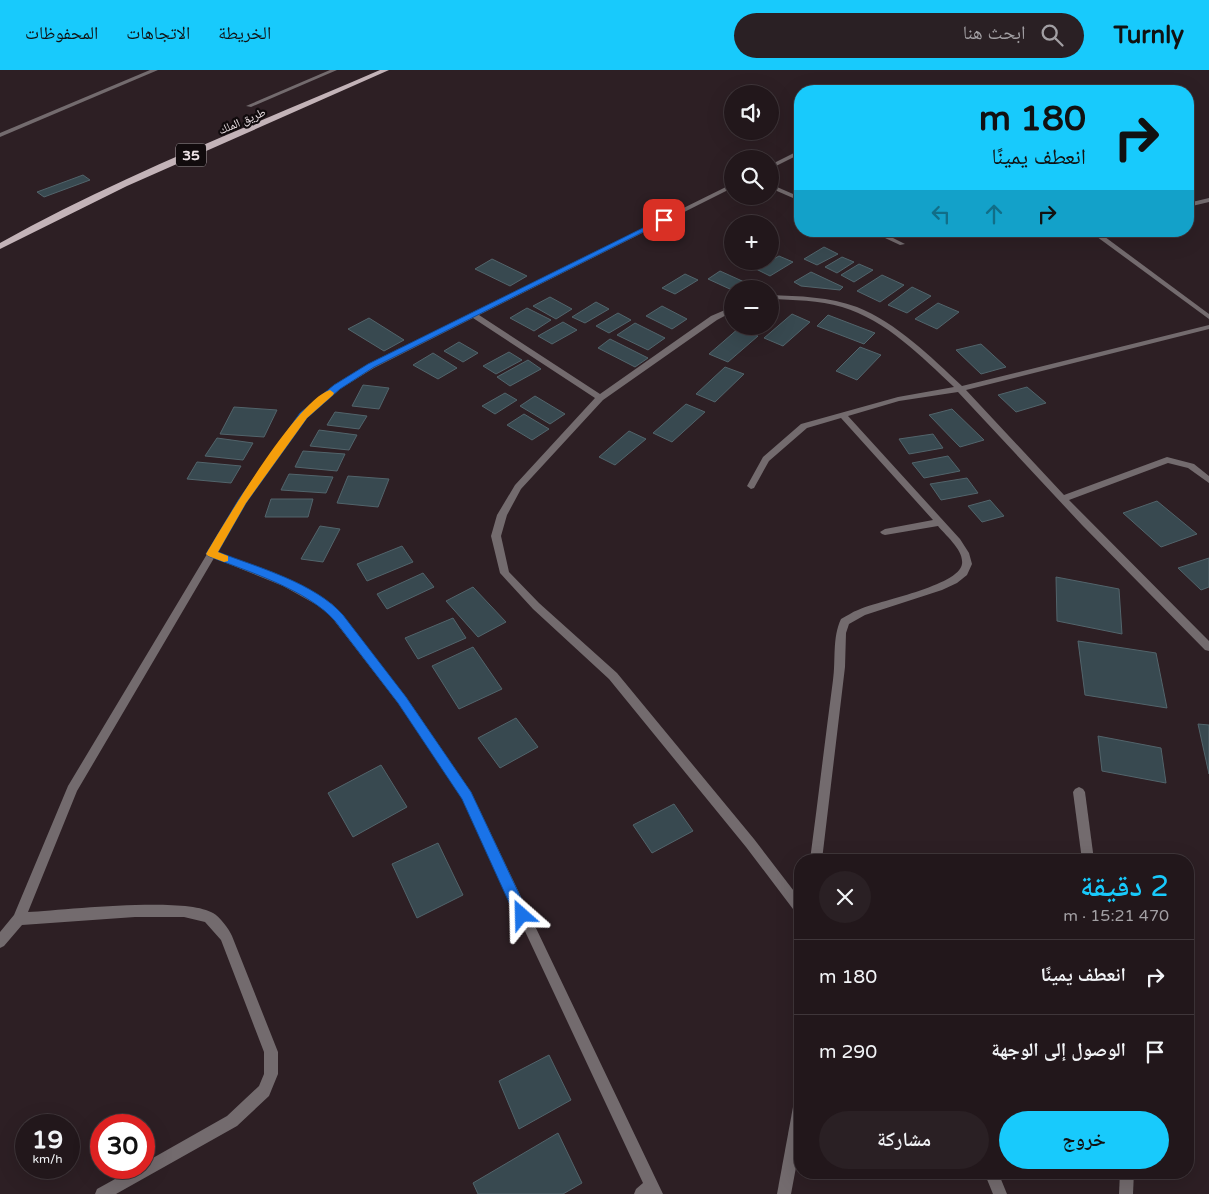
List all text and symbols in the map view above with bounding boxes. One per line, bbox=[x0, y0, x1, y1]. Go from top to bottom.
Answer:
search box bbox=[734, 13, 1084, 58]
icon: search bbox=[1038, 21, 1066, 49]
text: Turnly bbox=[1114, 21, 1184, 50]
text: المحفوظات bbox=[25, 22, 98, 44]
text: الاتجاهات bbox=[126, 22, 190, 44]
text: الخريطة bbox=[218, 22, 271, 44]
text: ابحث هنا bbox=[963, 22, 1026, 44]
map controls bbox=[724, 85, 779, 335]
button: sound bbox=[724, 85, 779, 140]
text: 180 m bbox=[979, 98, 1086, 140]
street label: طريق الملك bbox=[216, 105, 268, 137]
icon: right bbox=[1104, 105, 1169, 170]
road number: 35 bbox=[176, 144, 206, 166]
text: انعطف يمينًا bbox=[992, 144, 1086, 170]
button: search bbox=[724, 150, 779, 205]
pin bbox=[643, 199, 685, 241]
icon: left bbox=[927, 200, 955, 228]
icon: ahead bbox=[980, 200, 1008, 228]
icon: right bbox=[1033, 200, 1061, 228]
icon: arrive bbox=[650, 206, 678, 234]
button: + bbox=[724, 215, 779, 270]
button: − bbox=[724, 280, 779, 335]
text: 2 دقيقة bbox=[1080, 868, 1169, 905]
button: close bbox=[819, 871, 871, 923]
position arrow bbox=[495, 888, 547, 940]
text: 470 m · 15:21 bbox=[1063, 906, 1169, 926]
icon: right bbox=[1141, 963, 1169, 991]
text: انعطف يمينًا bbox=[1040, 964, 1126, 986]
text: 180 m bbox=[819, 966, 877, 988]
icon: arrive bbox=[1141, 1038, 1169, 1066]
text: الوصول إلى الوجهة bbox=[991, 1039, 1126, 1061]
text: 290 m bbox=[819, 1041, 877, 1063]
button: مشاركة bbox=[819, 1111, 989, 1169]
button: خروج bbox=[999, 1111, 1169, 1169]
speed limit sign: 30 bbox=[90, 1114, 155, 1179]
text: 19 bbox=[32, 1125, 63, 1155]
text: km/h bbox=[32, 1152, 63, 1166]

